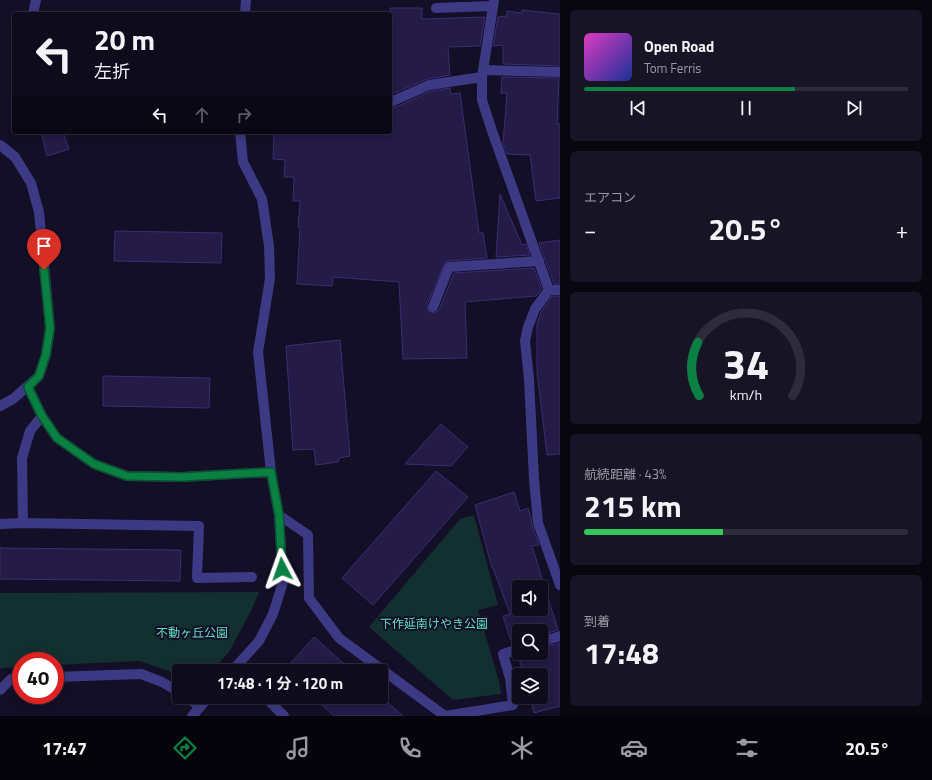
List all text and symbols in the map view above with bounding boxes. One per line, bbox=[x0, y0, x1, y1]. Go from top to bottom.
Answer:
text: 20 m bbox=[94, 18, 155, 61]
icon: left bbox=[28, 28, 80, 80]
text: Open Road bbox=[644, 35, 714, 58]
text: 左折 bbox=[94, 58, 130, 85]
text: Tom Ferris bbox=[644, 58, 701, 78]
icon: previous bbox=[627, 97, 649, 119]
icon: pause bbox=[735, 97, 757, 119]
icon: next bbox=[843, 97, 865, 119]
icon: left bbox=[149, 104, 171, 126]
icon: ahead bbox=[191, 104, 213, 126]
icon: right bbox=[233, 104, 255, 126]
text: エアコン bbox=[584, 187, 636, 207]
text: 20.5° bbox=[709, 206, 783, 252]
text: − bbox=[584, 213, 596, 247]
text: + bbox=[896, 213, 908, 247]
pin bbox=[27, 229, 61, 270]
icon: arrive bbox=[33, 235, 55, 257]
text: 34 bbox=[723, 332, 769, 395]
text: km/h bbox=[730, 384, 762, 406]
text: 航続距離 · 43% bbox=[584, 464, 666, 484]
text: 215 km bbox=[584, 483, 682, 529]
position arrow bbox=[261, 548, 303, 590]
map controls bbox=[512, 580, 548, 704]
button: sound bbox=[512, 580, 548, 616]
text: 到着 bbox=[584, 611, 610, 631]
park label: 下作延南けやき公園 bbox=[380, 614, 488, 633]
park label: 不動ヶ丘公園 bbox=[156, 623, 228, 642]
button: search bbox=[512, 624, 548, 660]
text: 17:48 bbox=[584, 630, 659, 676]
speed limit sign: 40 bbox=[12, 652, 64, 704]
button: layers bbox=[512, 668, 548, 704]
text: 17:48 · 1 分 · 120 m bbox=[217, 672, 343, 695]
icon: directions bbox=[171, 734, 199, 762]
icon: music bbox=[284, 734, 312, 762]
icon: phone bbox=[396, 734, 424, 762]
icon: climate bbox=[508, 734, 536, 762]
icon: car bbox=[620, 734, 648, 762]
icon: filters bbox=[733, 734, 761, 762]
text: 17:47 bbox=[42, 735, 87, 762]
text: 20.5° bbox=[845, 735, 890, 762]

